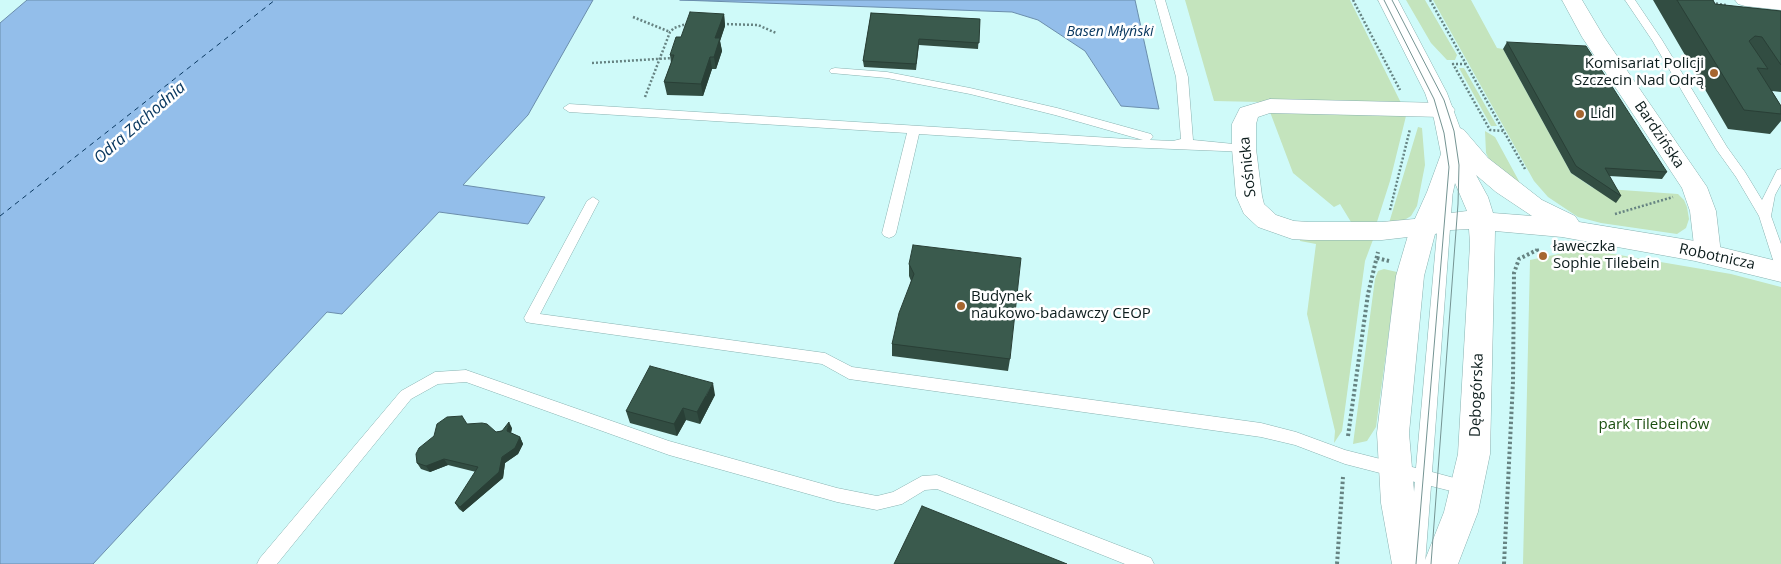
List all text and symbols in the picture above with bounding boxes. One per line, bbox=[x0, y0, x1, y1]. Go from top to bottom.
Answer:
water label: Basen Młyński bbox=[1066, 24, 1154, 40]
place label: Komisariat Policji Szczecin Nad Odrą bbox=[1574, 55, 1704, 90]
marker: Komisariat Policji Szczecin Nad Odrą bbox=[1708, 67, 1720, 79]
water label: Odra Zachodnia bbox=[90, 78, 190, 168]
street label: Bardzińska bbox=[1630, 98, 1688, 172]
place label: Lidl bbox=[1590, 105, 1615, 123]
marker: Lidl bbox=[1574, 108, 1586, 120]
street label: Sośnicka bbox=[1236, 136, 1260, 198]
place label: ławeczka Sophie Tilebein bbox=[1553, 238, 1660, 273]
street label: Robotnicza bbox=[1677, 240, 1757, 274]
marker: ławeczka Sophie Tilebein bbox=[1537, 250, 1549, 262]
place label: Budynek naukowo-badawczy CEOP bbox=[971, 288, 1151, 323]
marker: Budynek naukowo-badawczy CEOP bbox=[955, 300, 967, 312]
street label: Dębogórska bbox=[1467, 353, 1487, 437]
park label: park Tilebeinów bbox=[1599, 416, 1709, 434]

